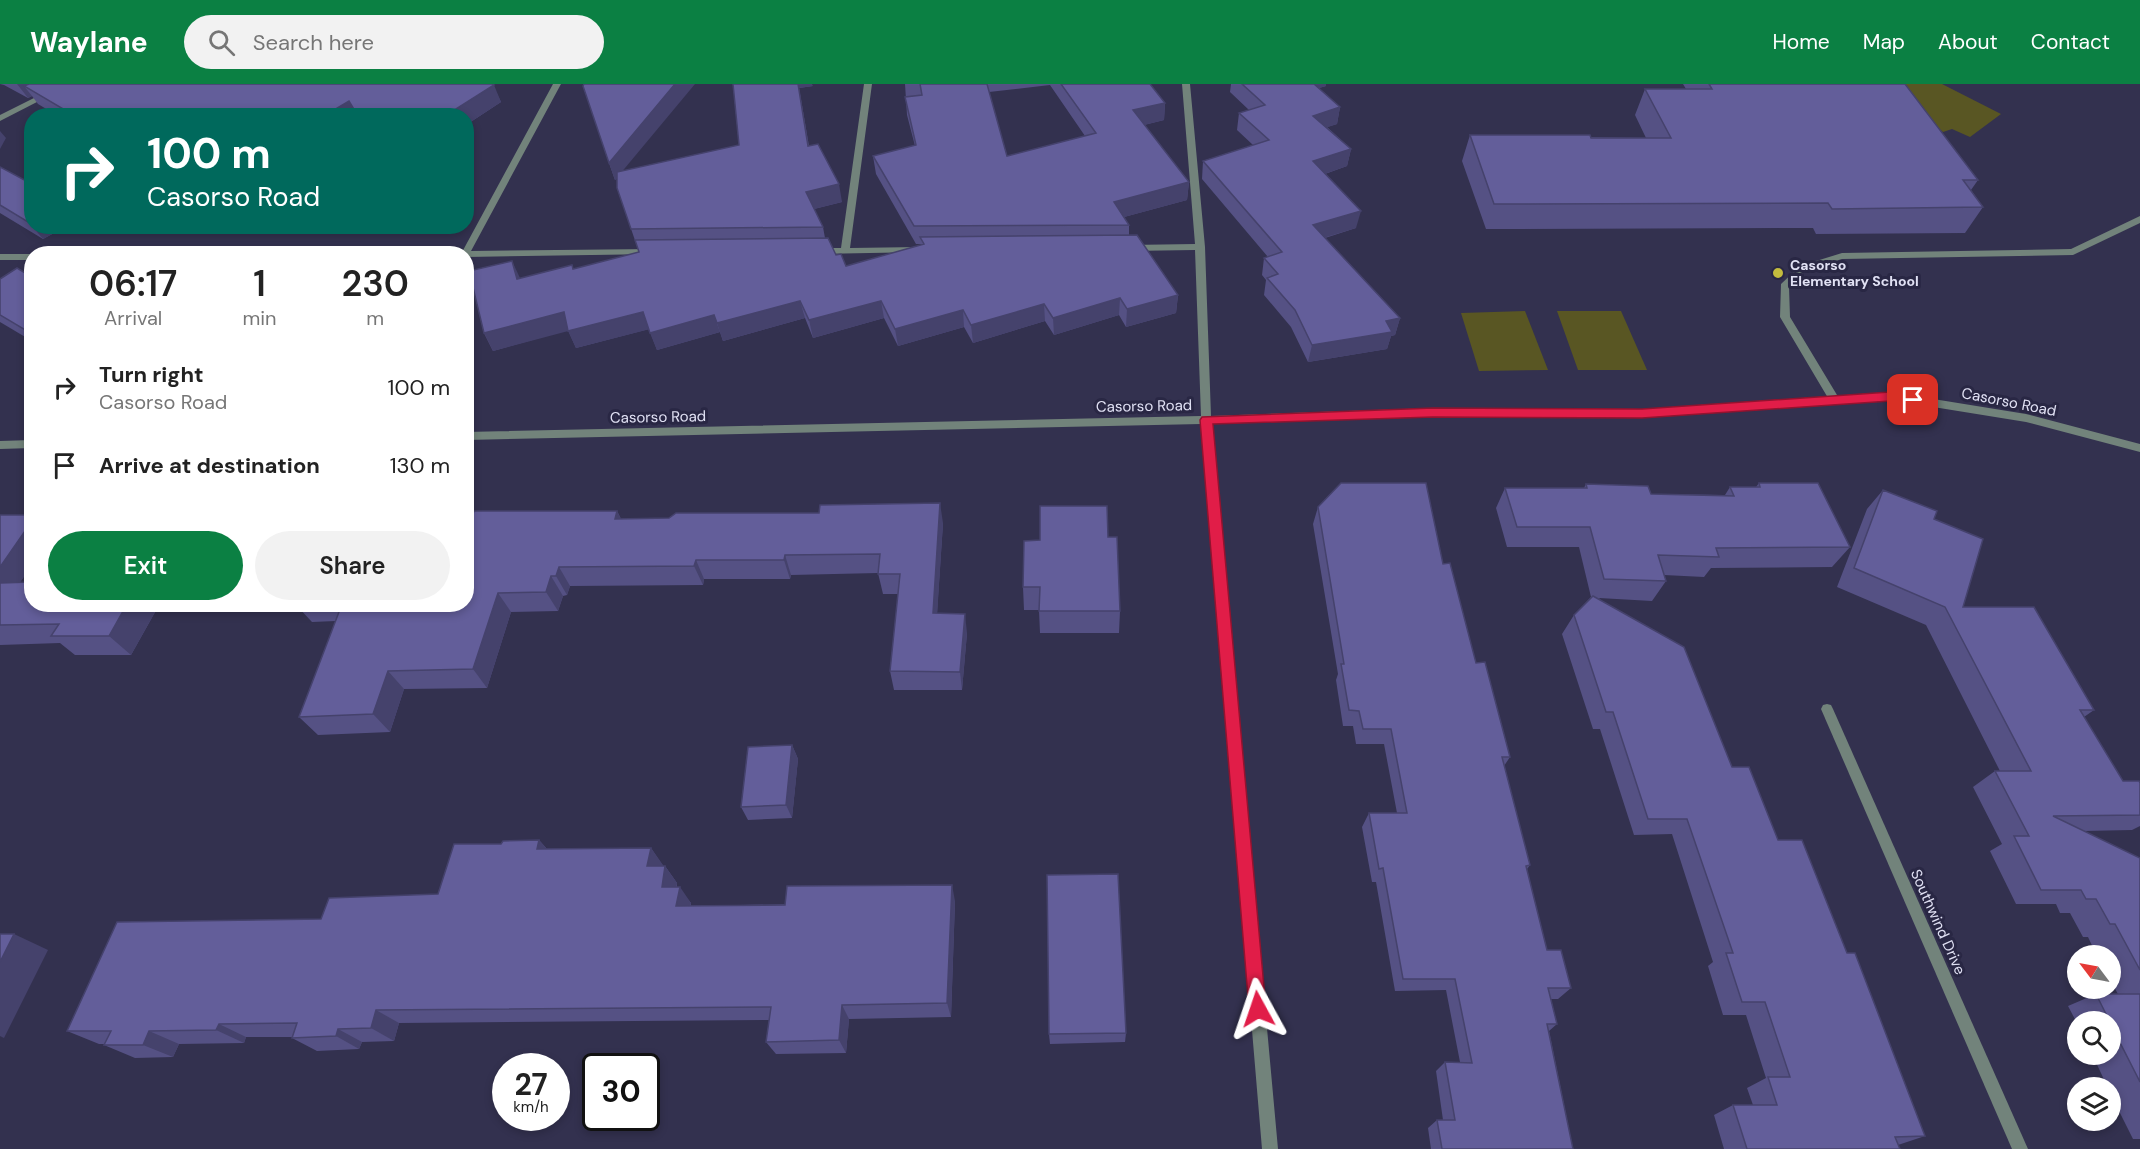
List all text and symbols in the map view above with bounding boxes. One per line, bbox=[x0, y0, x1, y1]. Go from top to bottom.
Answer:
search box bbox=[184, 15, 604, 69]
text: Waylane bbox=[30, 24, 148, 61]
icon: search bbox=[205, 26, 238, 59]
text: Search here bbox=[253, 28, 374, 57]
text: Home bbox=[1772, 28, 1830, 56]
text: Map bbox=[1863, 28, 1905, 56]
text: About bbox=[1938, 28, 1998, 56]
text: Contact bbox=[2031, 28, 2110, 56]
text: 100 m bbox=[147, 126, 271, 181]
icon: right bbox=[48, 132, 126, 210]
text: Casorso Road bbox=[147, 179, 320, 214]
place label: Casorso Elementary School bbox=[1790, 256, 1919, 290]
text: 06:17 bbox=[89, 260, 177, 307]
text: 1 bbox=[253, 260, 266, 307]
text: 230 bbox=[342, 260, 409, 307]
marker: Casorso Elementary School bbox=[1771, 266, 1785, 280]
text: Arrival bbox=[104, 305, 162, 331]
text: min bbox=[242, 305, 277, 331]
text: m bbox=[366, 305, 384, 331]
text: Turn right bbox=[99, 360, 204, 389]
icon: right bbox=[48, 371, 81, 404]
text: 100 m bbox=[388, 373, 450, 402]
pin bbox=[1887, 374, 1938, 425]
icon: arrive bbox=[1896, 383, 1929, 416]
street label: Casorso Road bbox=[1960, 383, 2058, 421]
text: Casorso Road bbox=[99, 389, 227, 415]
street label: Casorso Road bbox=[1096, 395, 1192, 417]
street label: Casorso Road bbox=[610, 406, 706, 428]
icon: arrive bbox=[48, 449, 81, 482]
text: Arrive at destination bbox=[99, 451, 320, 480]
text: 130 m bbox=[390, 451, 450, 480]
button: Exit bbox=[48, 531, 243, 600]
button: Share bbox=[255, 531, 450, 600]
street label: Southwind Drive bbox=[1906, 866, 1970, 978]
north arrow bbox=[2067, 945, 2121, 999]
map controls bbox=[2067, 945, 2121, 1131]
position arrow bbox=[1226, 977, 1290, 1041]
button: search bbox=[2067, 1011, 2121, 1065]
speed limit sign: 30 bbox=[582, 1053, 660, 1131]
text: 27 bbox=[514, 1065, 548, 1104]
button: layers bbox=[2067, 1077, 2121, 1131]
text: km/h bbox=[513, 1097, 549, 1117]

